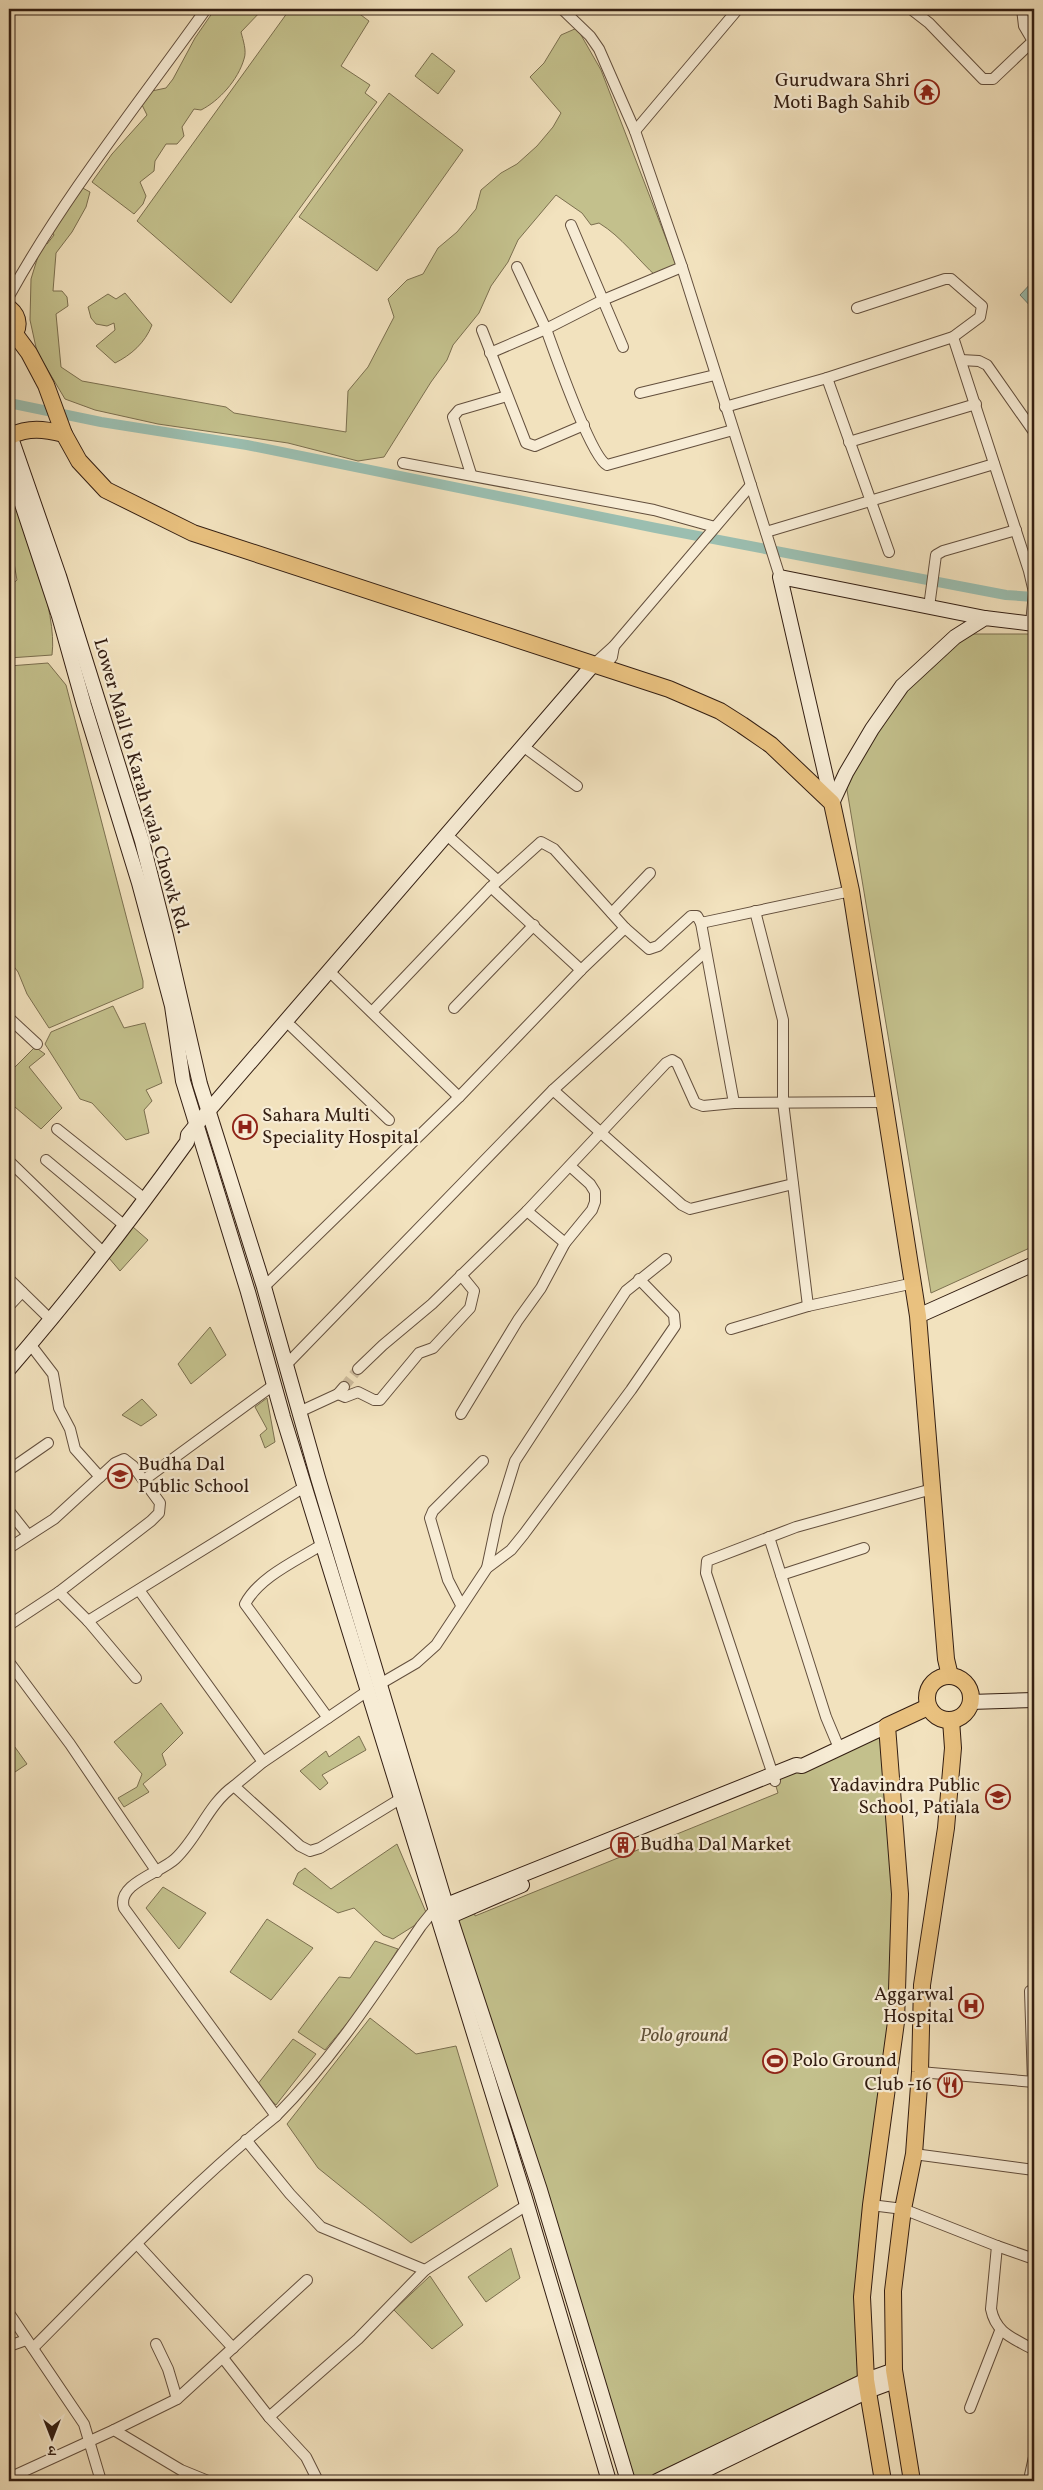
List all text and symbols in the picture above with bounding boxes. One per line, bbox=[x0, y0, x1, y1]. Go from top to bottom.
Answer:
place label: Gurudwara Shri Moti Bagh Sahib bbox=[773, 68, 910, 116]
temple icon: Gurudwara Shri Moti Bagh Sahib bbox=[914, 79, 940, 105]
street label: Lower Mall to Karah wala Chowk Rd. bbox=[86, 635, 196, 937]
place label: Sahara Multi Speciality Hospital bbox=[262, 1103, 419, 1151]
hospital icon: Sahara Multi Speciality Hospital bbox=[232, 1114, 258, 1140]
place label: Budha Dal Public School bbox=[138, 1452, 250, 1500]
school or university icon: Budha Dal Public School bbox=[107, 1463, 133, 1489]
place label: Yadavindra Public School, Patiala bbox=[829, 1773, 980, 1821]
school or university icon: Yadavindra Public School, Patiala bbox=[985, 1784, 1011, 1810]
building icon: Budha Dal Market bbox=[610, 1832, 636, 1858]
place label: Budha Dal Market bbox=[640, 1832, 792, 1858]
place label: Aggarwal Hospital bbox=[874, 1982, 954, 2030]
hospital icon: Aggarwal Hospital bbox=[958, 1993, 984, 2019]
park label: Polo ground bbox=[640, 2023, 728, 2049]
sports icon: Polo Ground bbox=[762, 2048, 788, 2074]
place label: Polo Ground bbox=[792, 2048, 897, 2074]
place label: Club -16 bbox=[864, 2072, 932, 2098]
restaurant icon: Club -16 bbox=[937, 2072, 963, 2098]
north arrow bbox=[28, 2412, 78, 2462]
text: उ bbox=[48, 2440, 57, 2459]

